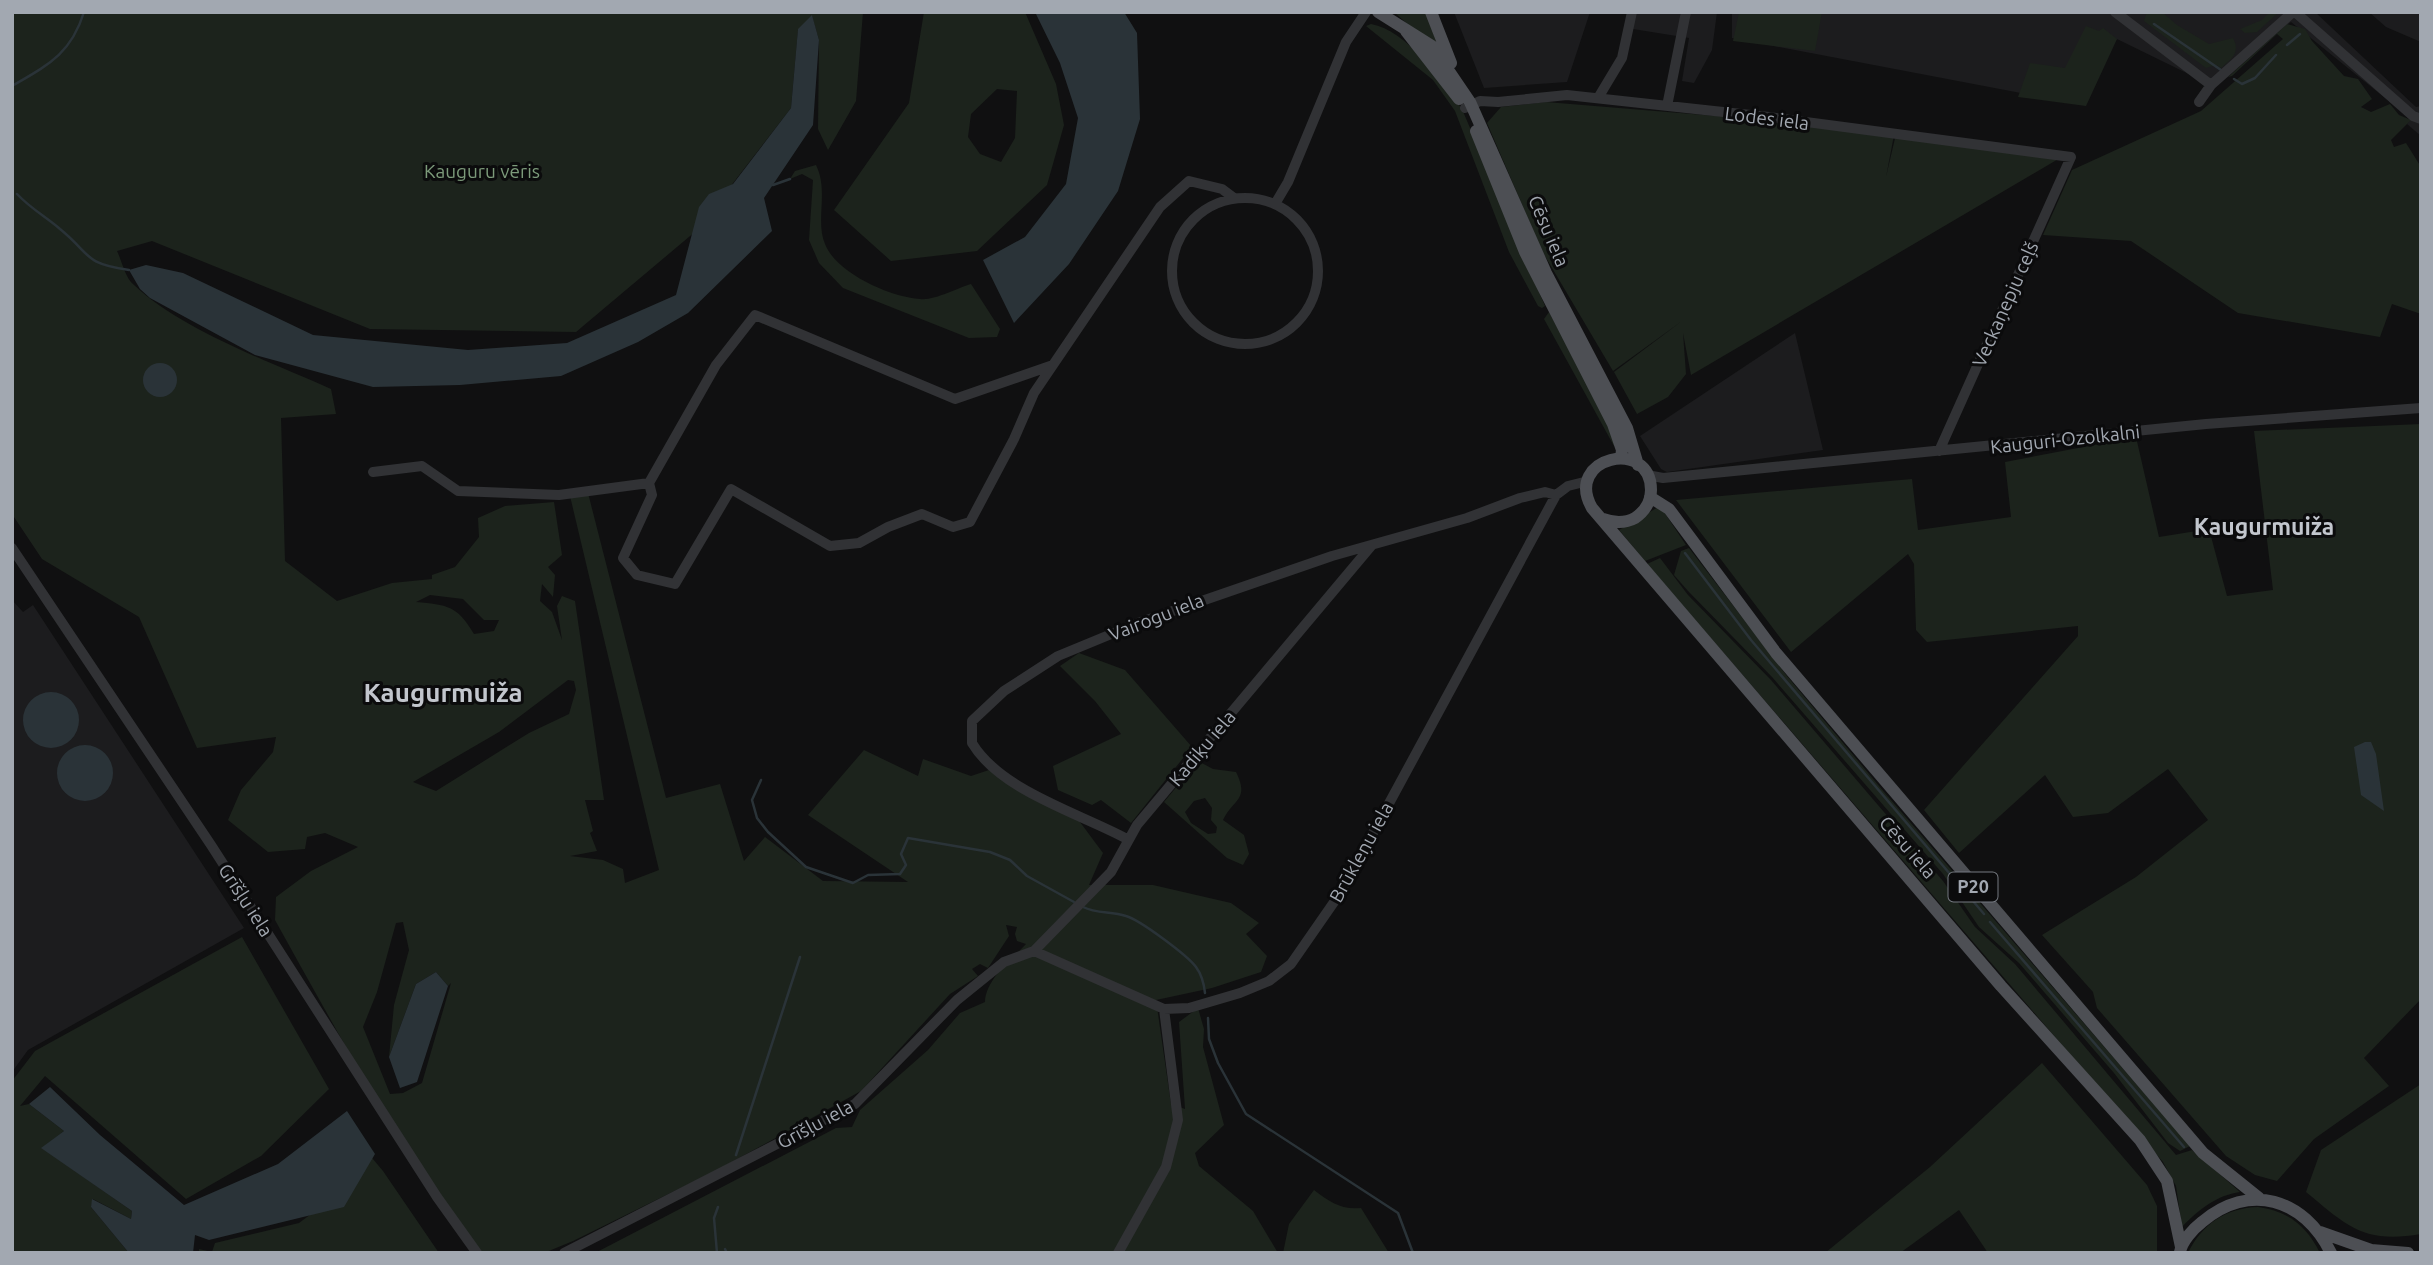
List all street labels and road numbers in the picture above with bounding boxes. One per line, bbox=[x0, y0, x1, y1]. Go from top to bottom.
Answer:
street label: Lodes iela bbox=[1724, 102, 1810, 134]
street label: Cēsu iela bbox=[1524, 192, 1574, 270]
street label: Veckaņepju ceļš bbox=[1968, 238, 2042, 370]
street label: Kauguri-Ozolkalni bbox=[1989, 420, 2141, 458]
street label: Vairogu iela bbox=[1105, 589, 1207, 645]
street label: Kadiķu iela bbox=[1164, 706, 1240, 790]
street label: Brūkleņu iela bbox=[1324, 798, 1398, 906]
street label: Cēsu iela bbox=[1875, 811, 1941, 883]
street label: Grīšļu iela bbox=[214, 859, 278, 941]
road number: P20 bbox=[1948, 872, 1997, 902]
street label: Grīšļu iela bbox=[773, 1095, 857, 1153]

